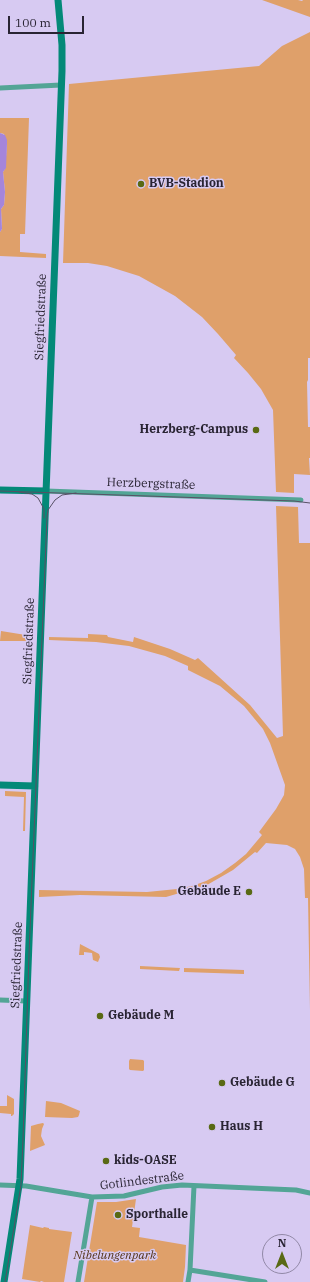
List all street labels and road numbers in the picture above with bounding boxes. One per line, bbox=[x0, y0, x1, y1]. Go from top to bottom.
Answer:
street label: Siegfriedstraße bbox=[32, 273, 50, 361]
street label: Herzbergstraße bbox=[106, 475, 196, 493]
street label: Siegfriedstraße bbox=[20, 597, 38, 685]
street label: Siegfriedstraße bbox=[8, 921, 26, 1009]
street label: Gotlindestraße bbox=[99, 1169, 185, 1193]

